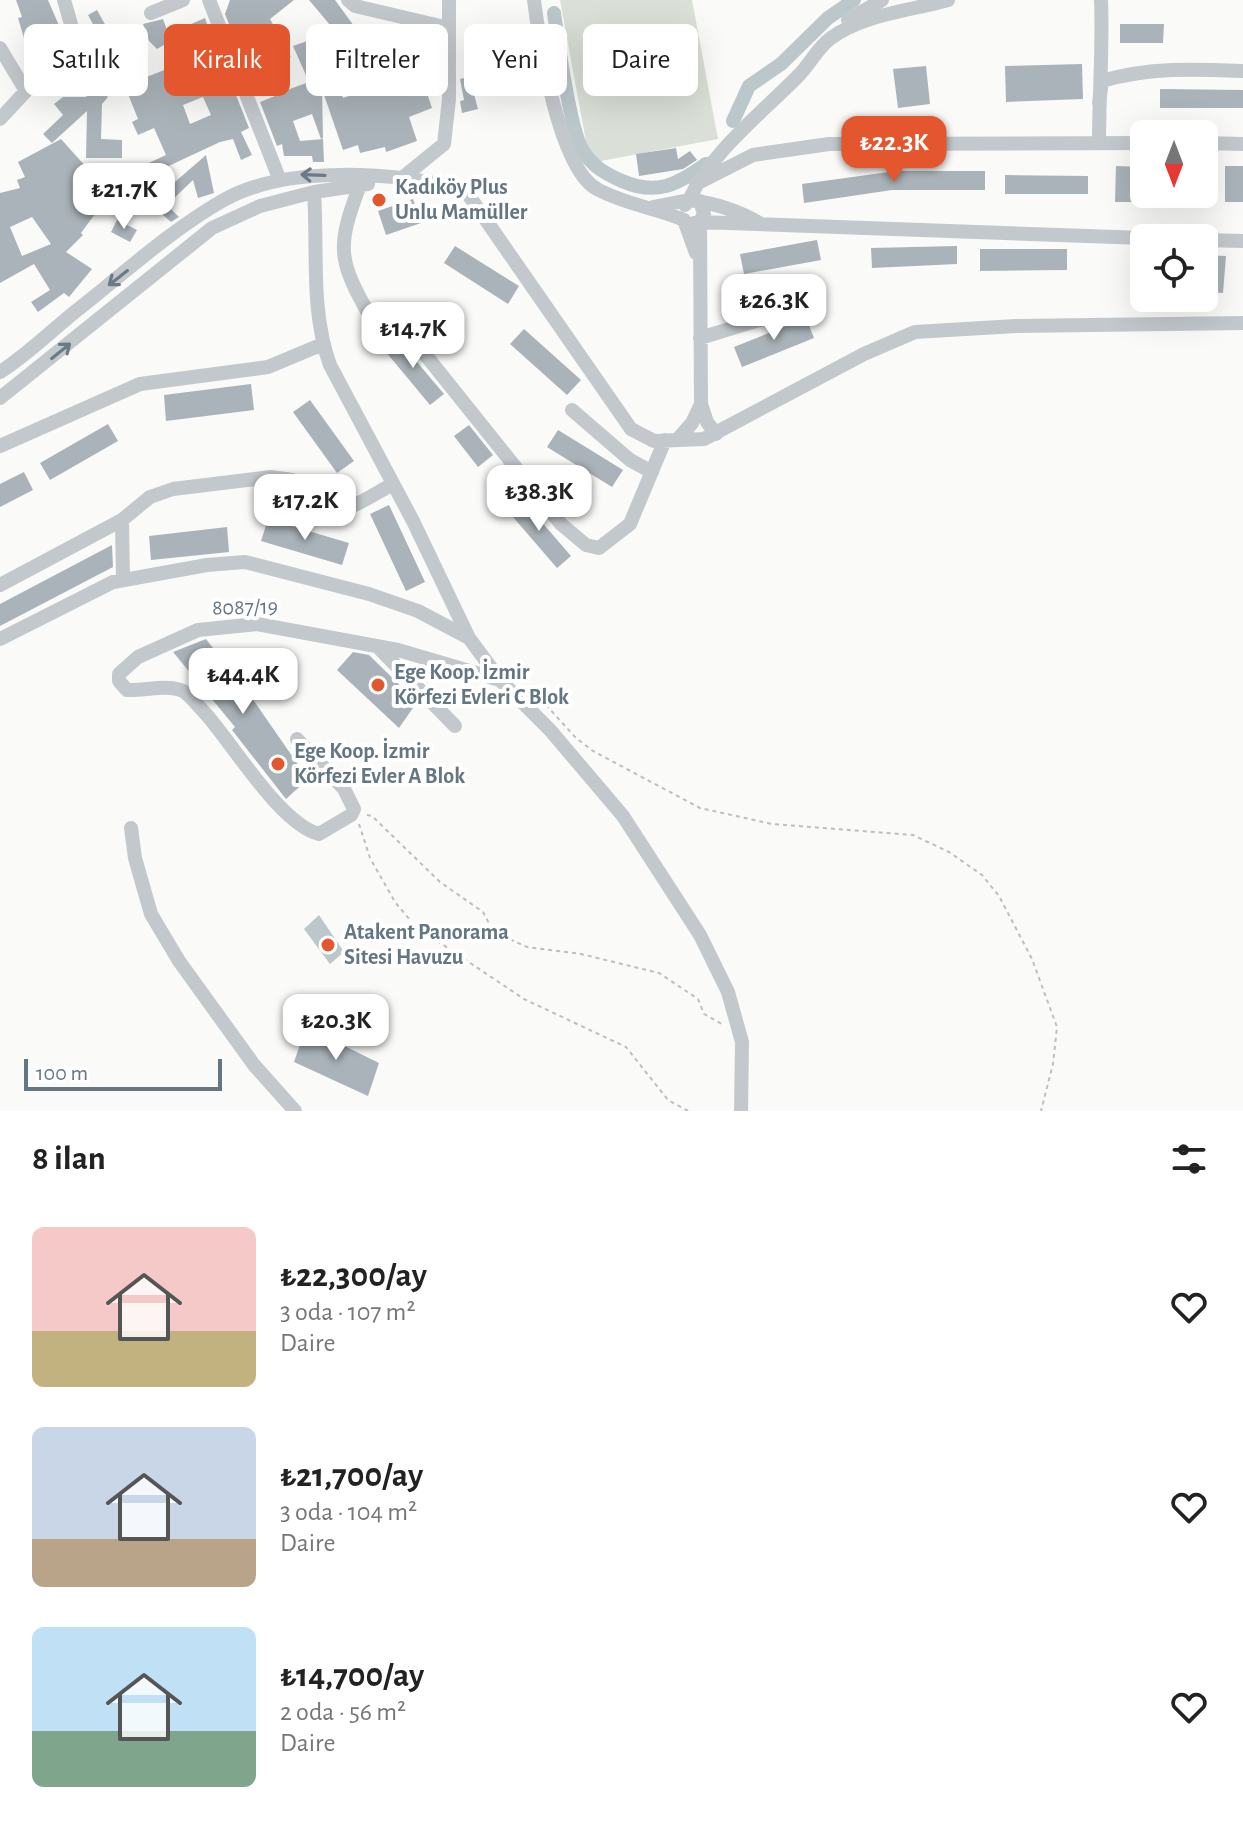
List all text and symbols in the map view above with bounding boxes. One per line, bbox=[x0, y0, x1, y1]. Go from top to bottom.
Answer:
chip: Satılık bbox=[24, 24, 148, 96]
chip: Kiralık bbox=[164, 24, 290, 96]
chip: Filtreler bbox=[306, 24, 448, 96]
chip: Yeni bbox=[464, 24, 567, 96]
chip: Daire bbox=[583, 24, 698, 96]
pin: ₺22.3K bbox=[829, 116, 959, 184]
north arrow bbox=[1130, 120, 1218, 208]
map controls bbox=[1130, 120, 1218, 312]
text: ₺22.3K bbox=[859, 129, 929, 155]
pin: ₺21.7K bbox=[59, 163, 189, 231]
one-way arrow bbox=[300, 168, 327, 183]
text: ₺21.7K bbox=[91, 176, 157, 202]
place label: Kadıköy Plus Unlu Mamüller bbox=[395, 176, 528, 223]
marker: Kadıköy Plus Unlu Mamüller bbox=[370, 191, 388, 209]
button: locate bbox=[1130, 224, 1218, 312]
one-way arrow bbox=[108, 269, 129, 286]
pin: ₺26.3K bbox=[709, 274, 839, 342]
text: ₺26.3K bbox=[739, 287, 809, 313]
pin: ₺14.7K bbox=[348, 302, 478, 370]
text: ₺14.7K bbox=[379, 315, 447, 341]
one-way arrow bbox=[50, 342, 71, 359]
pin: ₺38.3K bbox=[474, 465, 604, 533]
pin: ₺17.2K bbox=[240, 474, 370, 542]
text: ₺38.3K bbox=[505, 478, 573, 504]
text: ₺17.2K bbox=[272, 487, 338, 513]
street label: 8087/19 bbox=[212, 595, 278, 619]
pin: ₺44.4K bbox=[178, 648, 308, 716]
place label: Ege Koop. İzmir Körfezi Evleri C Blok bbox=[394, 658, 569, 708]
text: ₺44.4K bbox=[207, 661, 279, 687]
marker: Ege Koop. İzmir Körfezi Evleri C Blok bbox=[369, 676, 387, 694]
place label: Ege Koop. İzmir Körfezi Evler A Blok bbox=[294, 737, 465, 787]
marker: Ege Koop. İzmir Körfezi Evler A Blok bbox=[269, 755, 287, 773]
place label: Atakent Panorama Sitesi Havuzu bbox=[344, 921, 509, 968]
marker: Atakent Panorama Sitesi Havuzu bbox=[319, 936, 337, 954]
pin: ₺20.3K bbox=[271, 994, 401, 1062]
text: ₺20.3K bbox=[301, 1007, 371, 1033]
scale bar bbox=[24, 1055, 222, 1091]
text: 100 m bbox=[36, 1062, 88, 1084]
icon: filters bbox=[1167, 1137, 1211, 1181]
text: 8 ilan bbox=[32, 1142, 106, 1176]
icon: home bbox=[96, 1259, 192, 1355]
text: ₺22,300/ay bbox=[280, 1259, 427, 1293]
icon: heart bbox=[1167, 1285, 1211, 1329]
text: 3 oda · 107 m² bbox=[280, 1299, 415, 1325]
text: Daire bbox=[280, 1330, 335, 1356]
icon: home bbox=[96, 1459, 192, 1555]
text: ₺21,700/ay bbox=[280, 1459, 423, 1493]
icon: heart bbox=[1167, 1485, 1211, 1529]
text: 3 oda · 104 m² bbox=[280, 1499, 417, 1525]
text: Daire bbox=[280, 1530, 335, 1556]
icon: home bbox=[96, 1659, 192, 1755]
text: ₺14,700/ay bbox=[280, 1659, 424, 1693]
icon: heart bbox=[1167, 1685, 1211, 1729]
text: 2 oda · 56 m² bbox=[280, 1699, 406, 1725]
text: Daire bbox=[280, 1730, 335, 1756]

